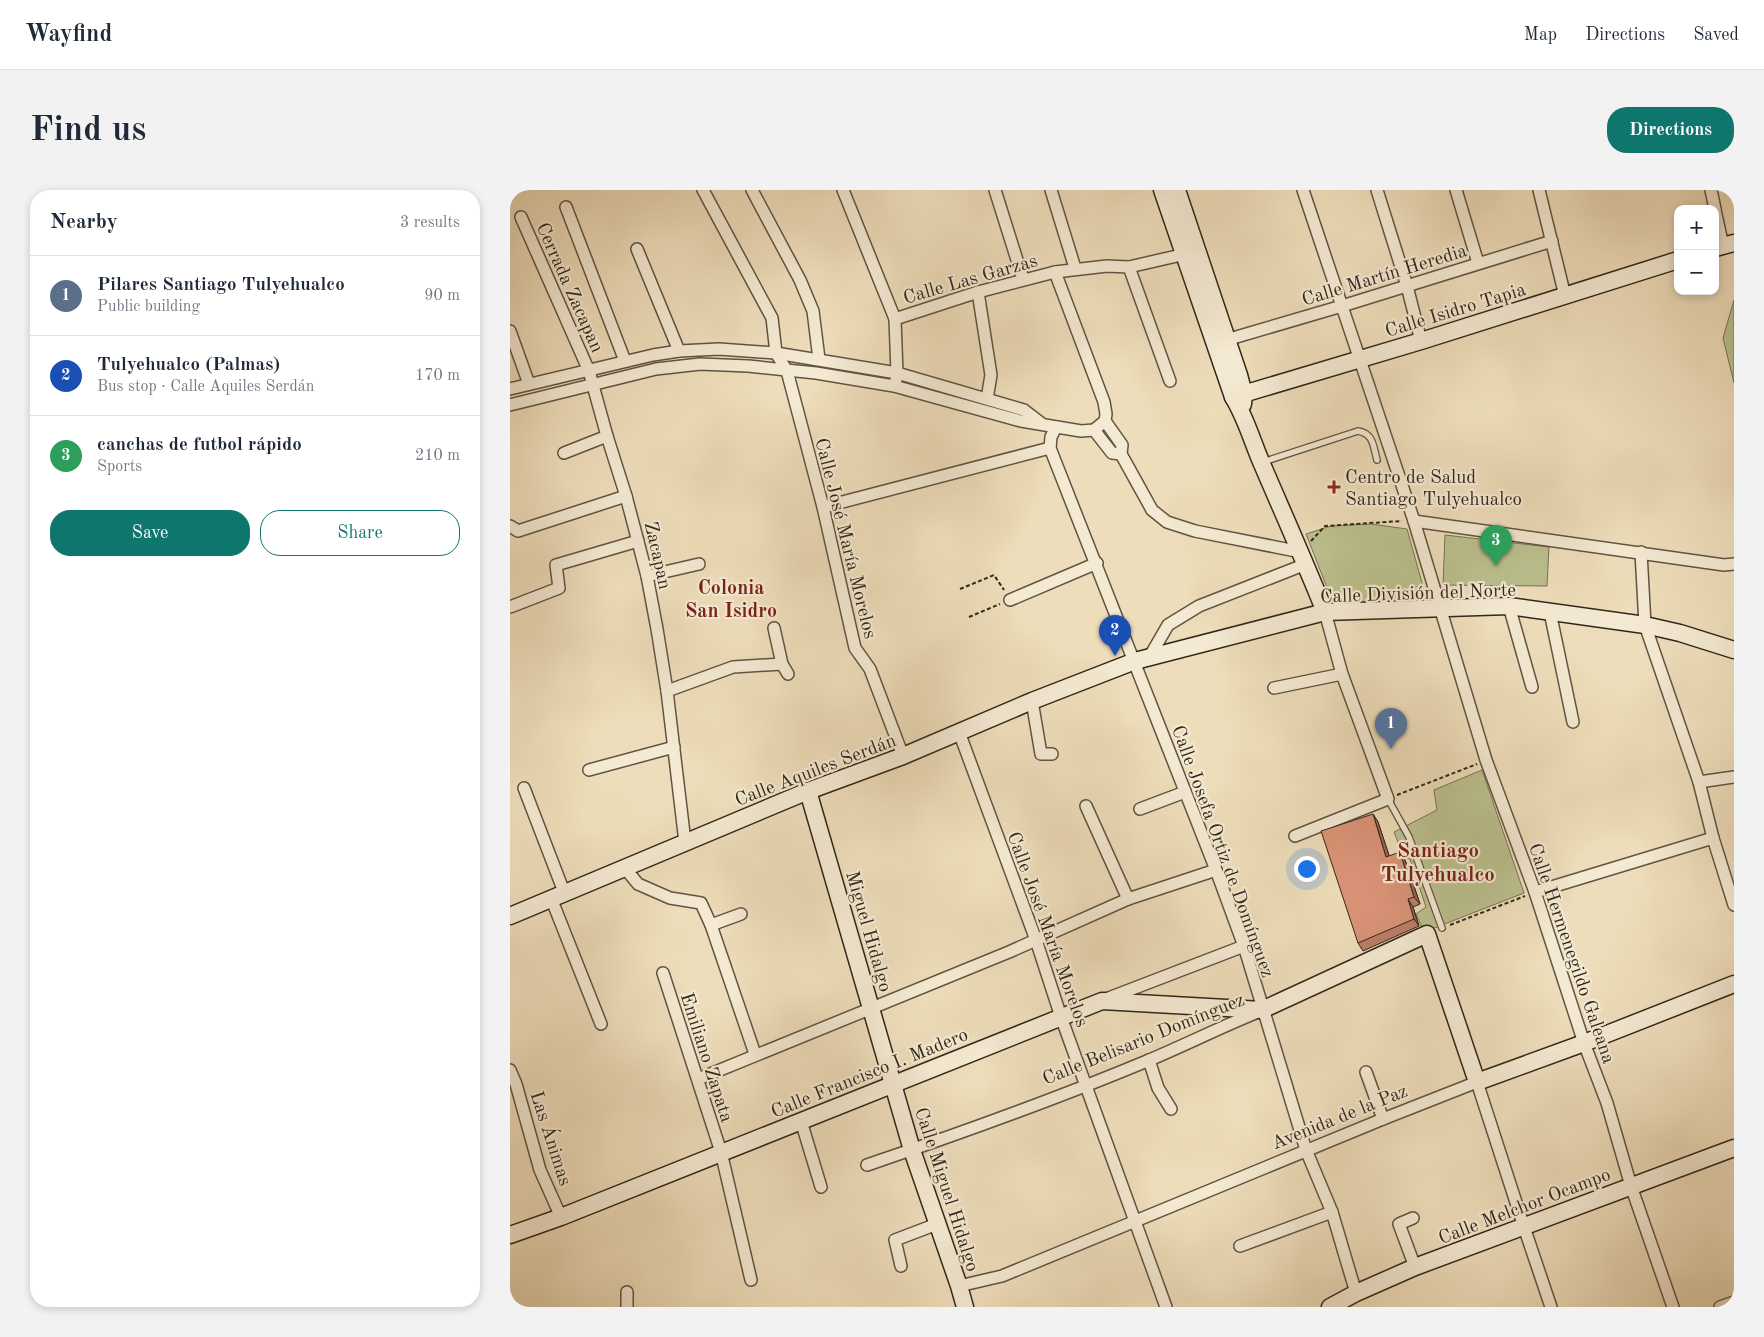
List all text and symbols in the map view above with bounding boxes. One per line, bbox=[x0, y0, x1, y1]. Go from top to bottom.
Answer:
text: Wayfind bbox=[25, 23, 112, 47]
text: Map bbox=[1524, 26, 1557, 44]
text: Directions bbox=[1585, 26, 1665, 44]
text: Saved bbox=[1693, 26, 1739, 44]
button: Directions bbox=[1607, 107, 1734, 153]
text: Find us bbox=[30, 113, 146, 148]
map controls bbox=[1674, 205, 1719, 295]
button: + bbox=[1674, 205, 1719, 250]
text: Nearby bbox=[50, 212, 118, 233]
text: 3 results bbox=[400, 215, 460, 231]
street label: Cerrada Zacapan bbox=[532, 220, 606, 356]
street label: Calle Martín Heredia bbox=[1300, 242, 1470, 311]
button: − bbox=[1674, 250, 1719, 295]
street label: Calle Las Garzas bbox=[901, 252, 1040, 309]
text: Pilares Santiago Tulyehualco bbox=[97, 276, 345, 295]
street label: Calle Isidro Tapia bbox=[1383, 281, 1529, 342]
text: 1 bbox=[61, 288, 71, 304]
text: 90 m bbox=[424, 288, 460, 304]
text: Public building bbox=[97, 299, 200, 315]
text: Tulyehualco (Palmas) bbox=[97, 356, 280, 375]
text: 2 bbox=[61, 368, 71, 384]
text: 170 m bbox=[415, 368, 460, 384]
text: Bus stop · Calle Aquiles Serdán bbox=[97, 379, 314, 395]
text: canchas de futbol rápido bbox=[97, 436, 302, 455]
street label: Calle José María Morelos bbox=[810, 436, 879, 641]
text: 3 bbox=[61, 448, 71, 464]
text: 210 m bbox=[415, 448, 460, 464]
text: Sports bbox=[97, 459, 142, 475]
place label: Centro de Salud Santiago Tulyehualco bbox=[1345, 469, 1522, 510]
marker: Centro de Salud Santiago Tulyehualco bbox=[1327, 480, 1341, 494]
button: Save bbox=[50, 510, 250, 556]
button: Share bbox=[260, 510, 460, 556]
street label: Zacapan bbox=[640, 520, 674, 591]
pin: 3 bbox=[1480, 525, 1512, 566]
district label: Colonia San Isidro bbox=[685, 579, 777, 622]
street label: Calle División del Norte bbox=[1320, 582, 1517, 607]
pin: 2 bbox=[1099, 615, 1131, 656]
pin: 1 bbox=[1375, 708, 1407, 749]
street label: Calle Josefa Ortiz de Domínguez bbox=[1167, 723, 1276, 980]
street label: Calle Aquiles Serdán bbox=[733, 732, 899, 811]
street label: Calle José María Morelos bbox=[1002, 830, 1091, 1030]
district label: Santiago Tulyehualco bbox=[1381, 841, 1495, 886]
street label: Calle Hermenegildo Galeana bbox=[1524, 841, 1618, 1067]
your location bbox=[1294, 856, 1320, 882]
street label: Miguel Hidalgo bbox=[841, 869, 894, 994]
street label: Emiliano Zapata bbox=[676, 991, 736, 1125]
street label: Calle Belisario Domínguez bbox=[1040, 991, 1248, 1090]
street label: Calle Francisco I. Madero bbox=[769, 1026, 971, 1123]
street label: Avenida de la Paz bbox=[1269, 1082, 1411, 1154]
street label: Las Ánimas bbox=[525, 1088, 578, 1188]
street label: Calle Miguel Hidalgo bbox=[910, 1105, 981, 1274]
street label: Calle Melchor Ocampo bbox=[1436, 1166, 1614, 1249]

